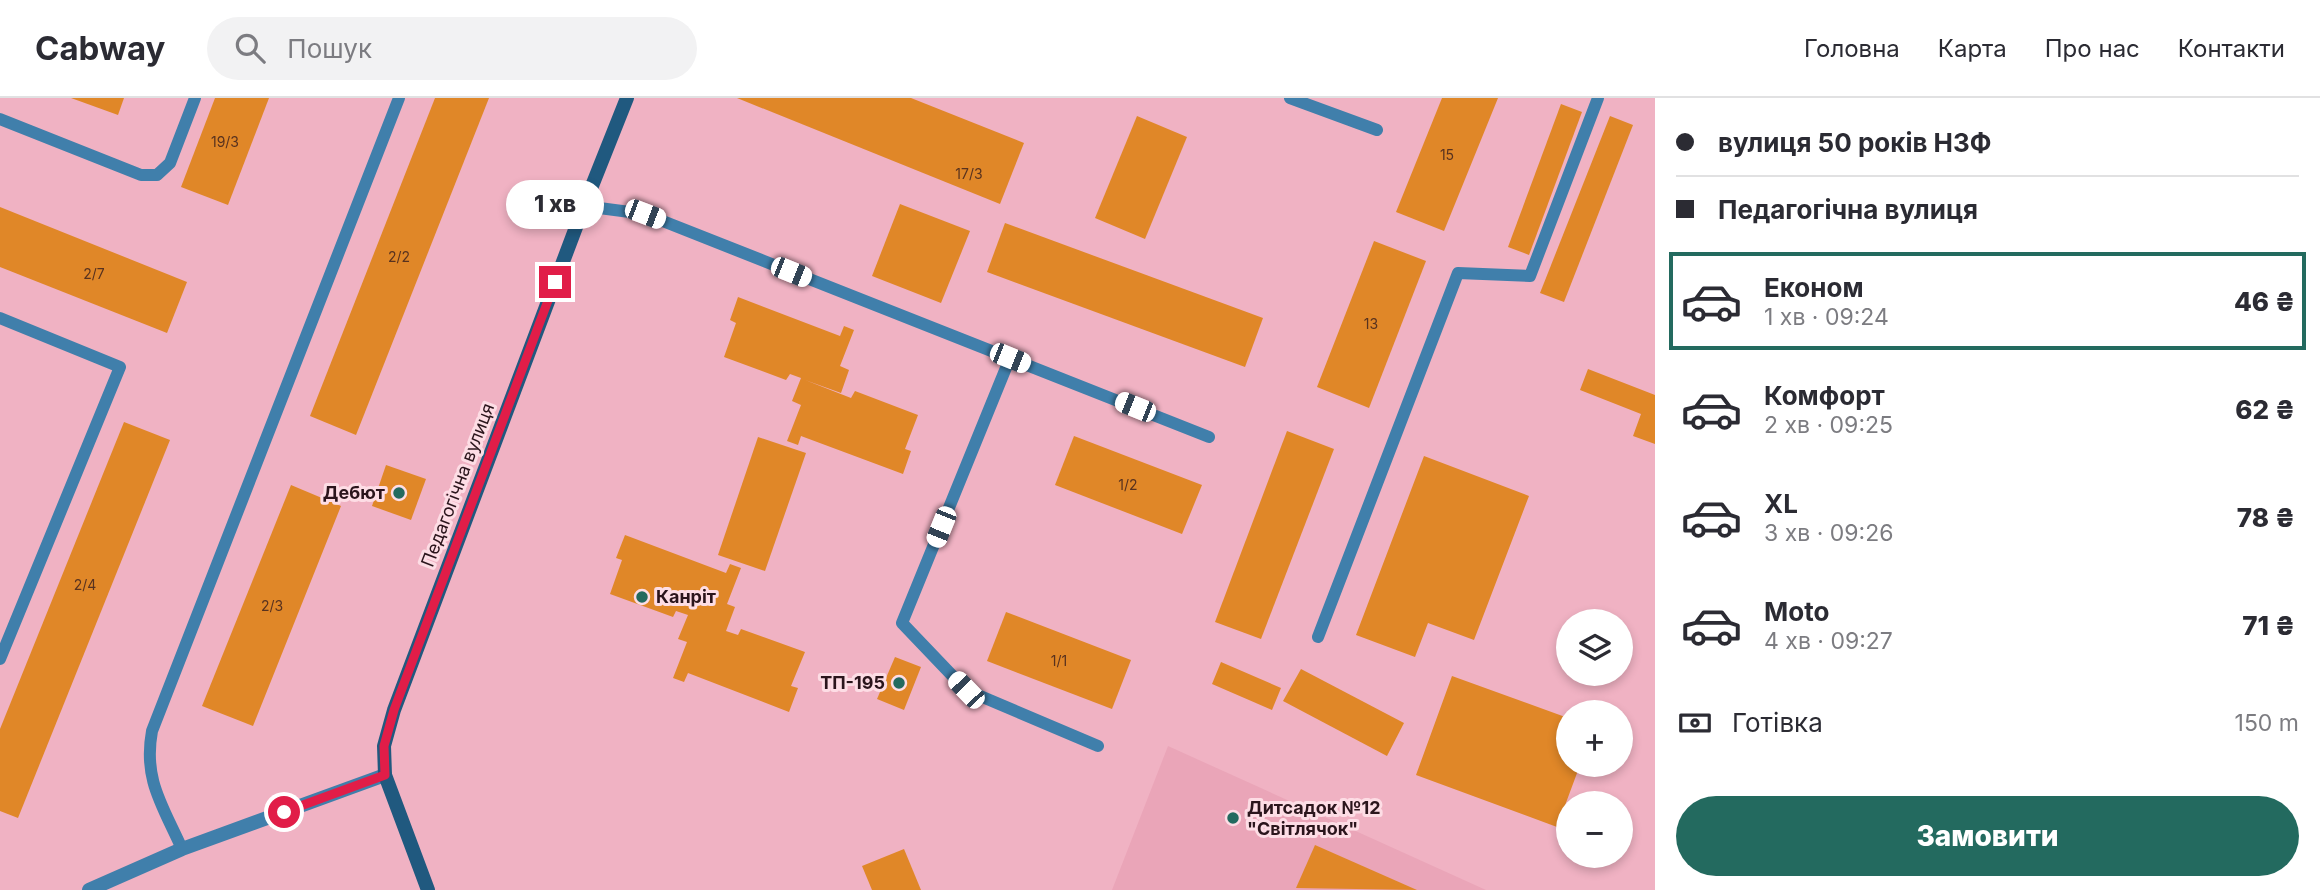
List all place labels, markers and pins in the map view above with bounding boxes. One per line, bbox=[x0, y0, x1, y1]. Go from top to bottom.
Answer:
place label: Дебют bbox=[323, 482, 385, 503]
marker: Дебют bbox=[391, 485, 407, 501]
place label: Канріт bbox=[656, 586, 716, 607]
marker: Канріт bbox=[634, 589, 650, 605]
place label: ТП-195 bbox=[820, 672, 885, 693]
marker: ТП-195 bbox=[891, 675, 907, 691]
place label: Дитсадок №12 "Світлячок" bbox=[1247, 797, 1381, 839]
marker: Дитсадок №12 "Світлячок" bbox=[1225, 810, 1241, 826]

